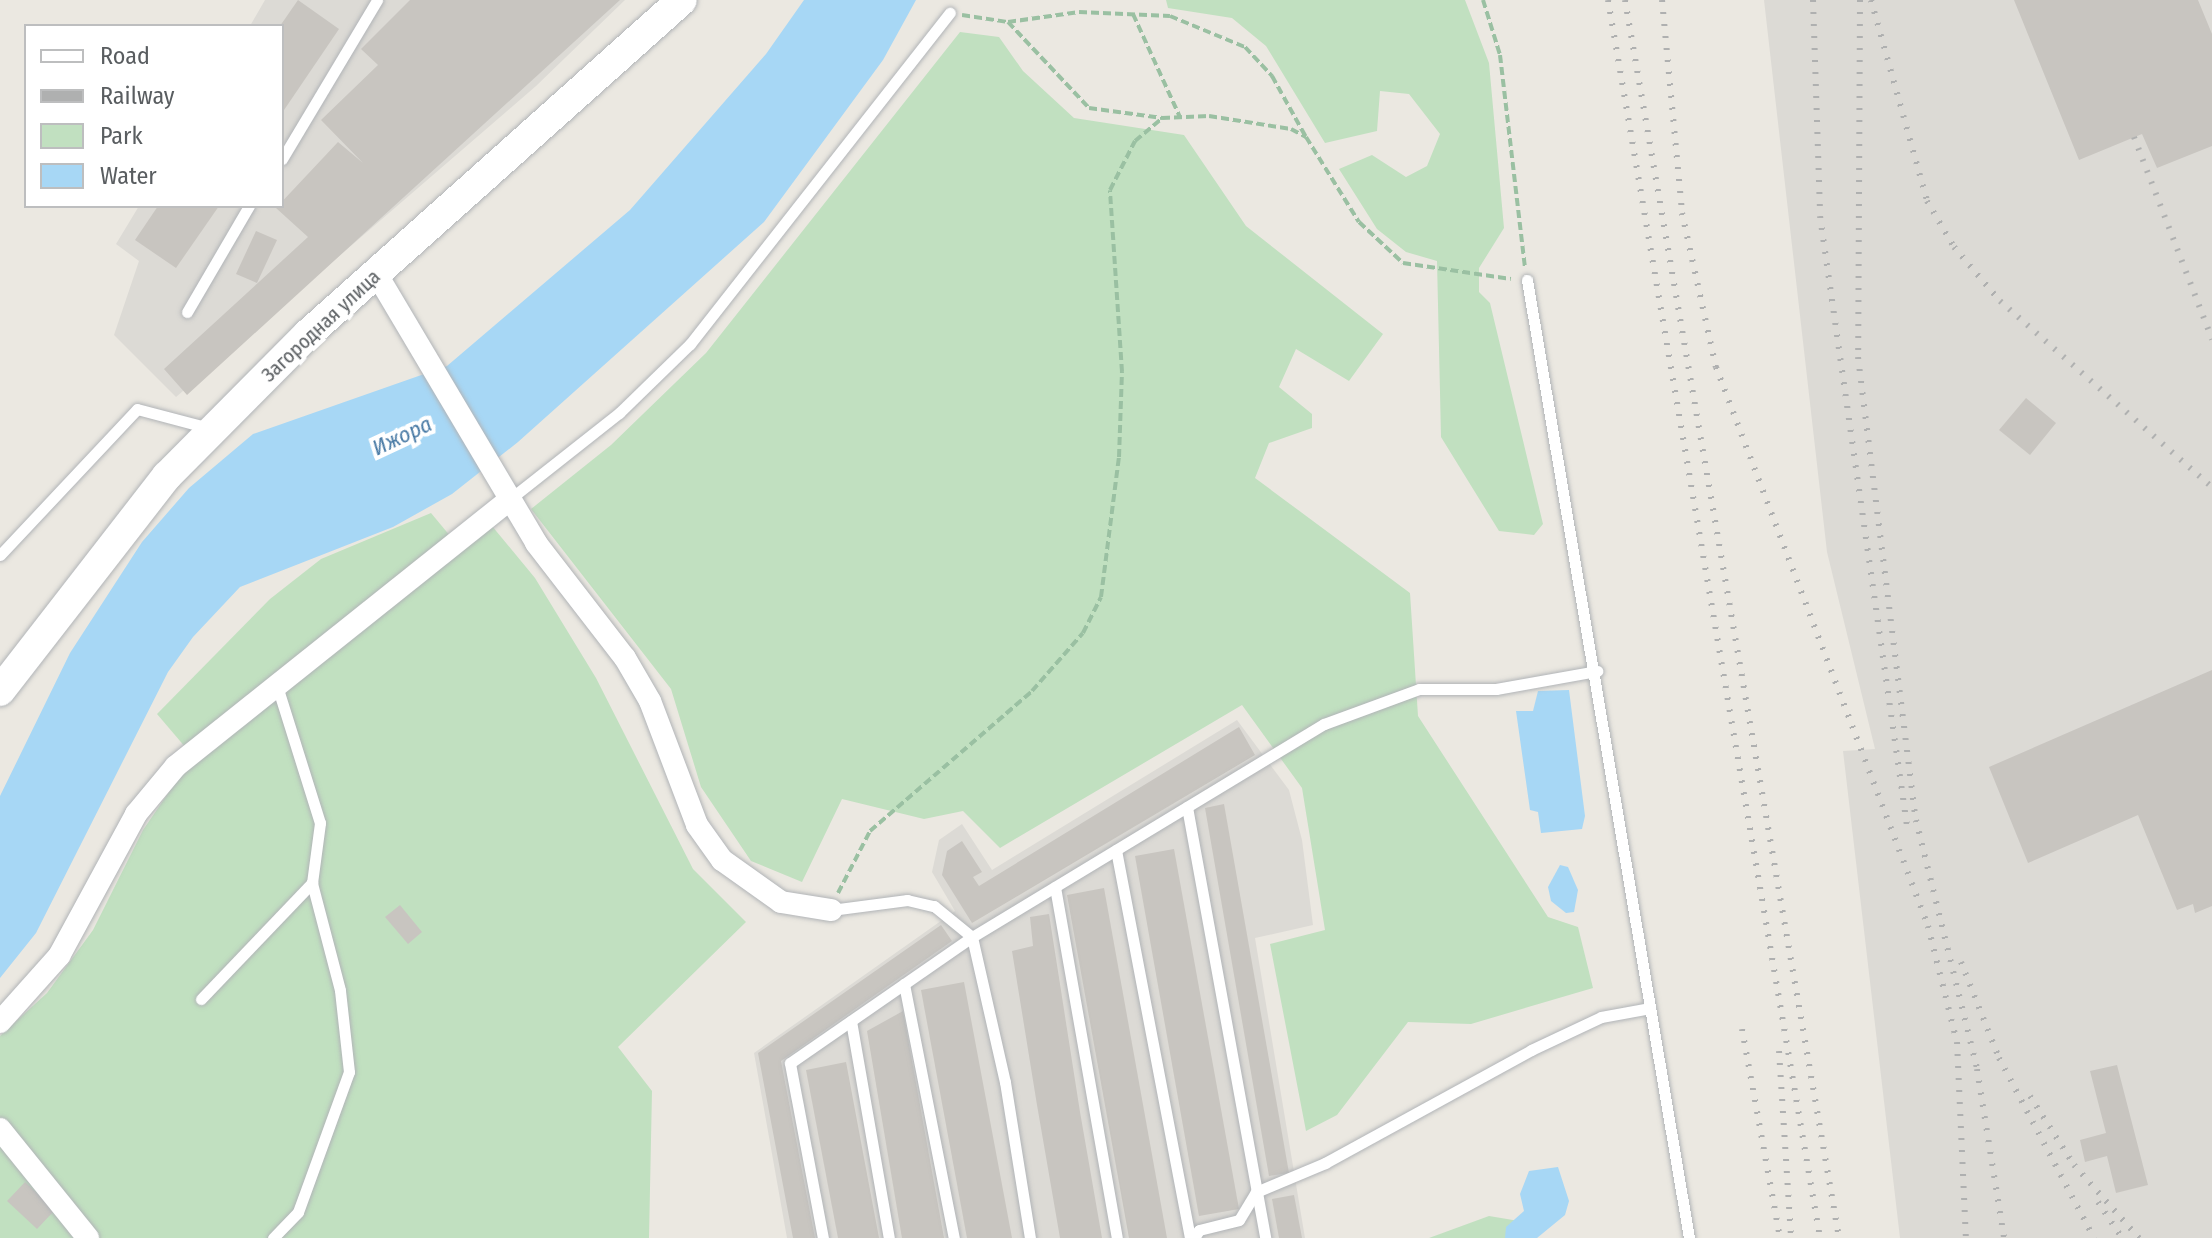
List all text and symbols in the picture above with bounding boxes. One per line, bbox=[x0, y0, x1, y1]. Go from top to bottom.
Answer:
legend bbox=[24, 24, 284, 208]
text: Road bbox=[100, 42, 150, 70]
text: Railway bbox=[100, 82, 175, 110]
text: Park bbox=[100, 122, 143, 150]
text: Water bbox=[100, 162, 157, 190]
street label: Загородная улица bbox=[257, 265, 385, 387]
water label: Ижора bbox=[368, 411, 436, 461]

